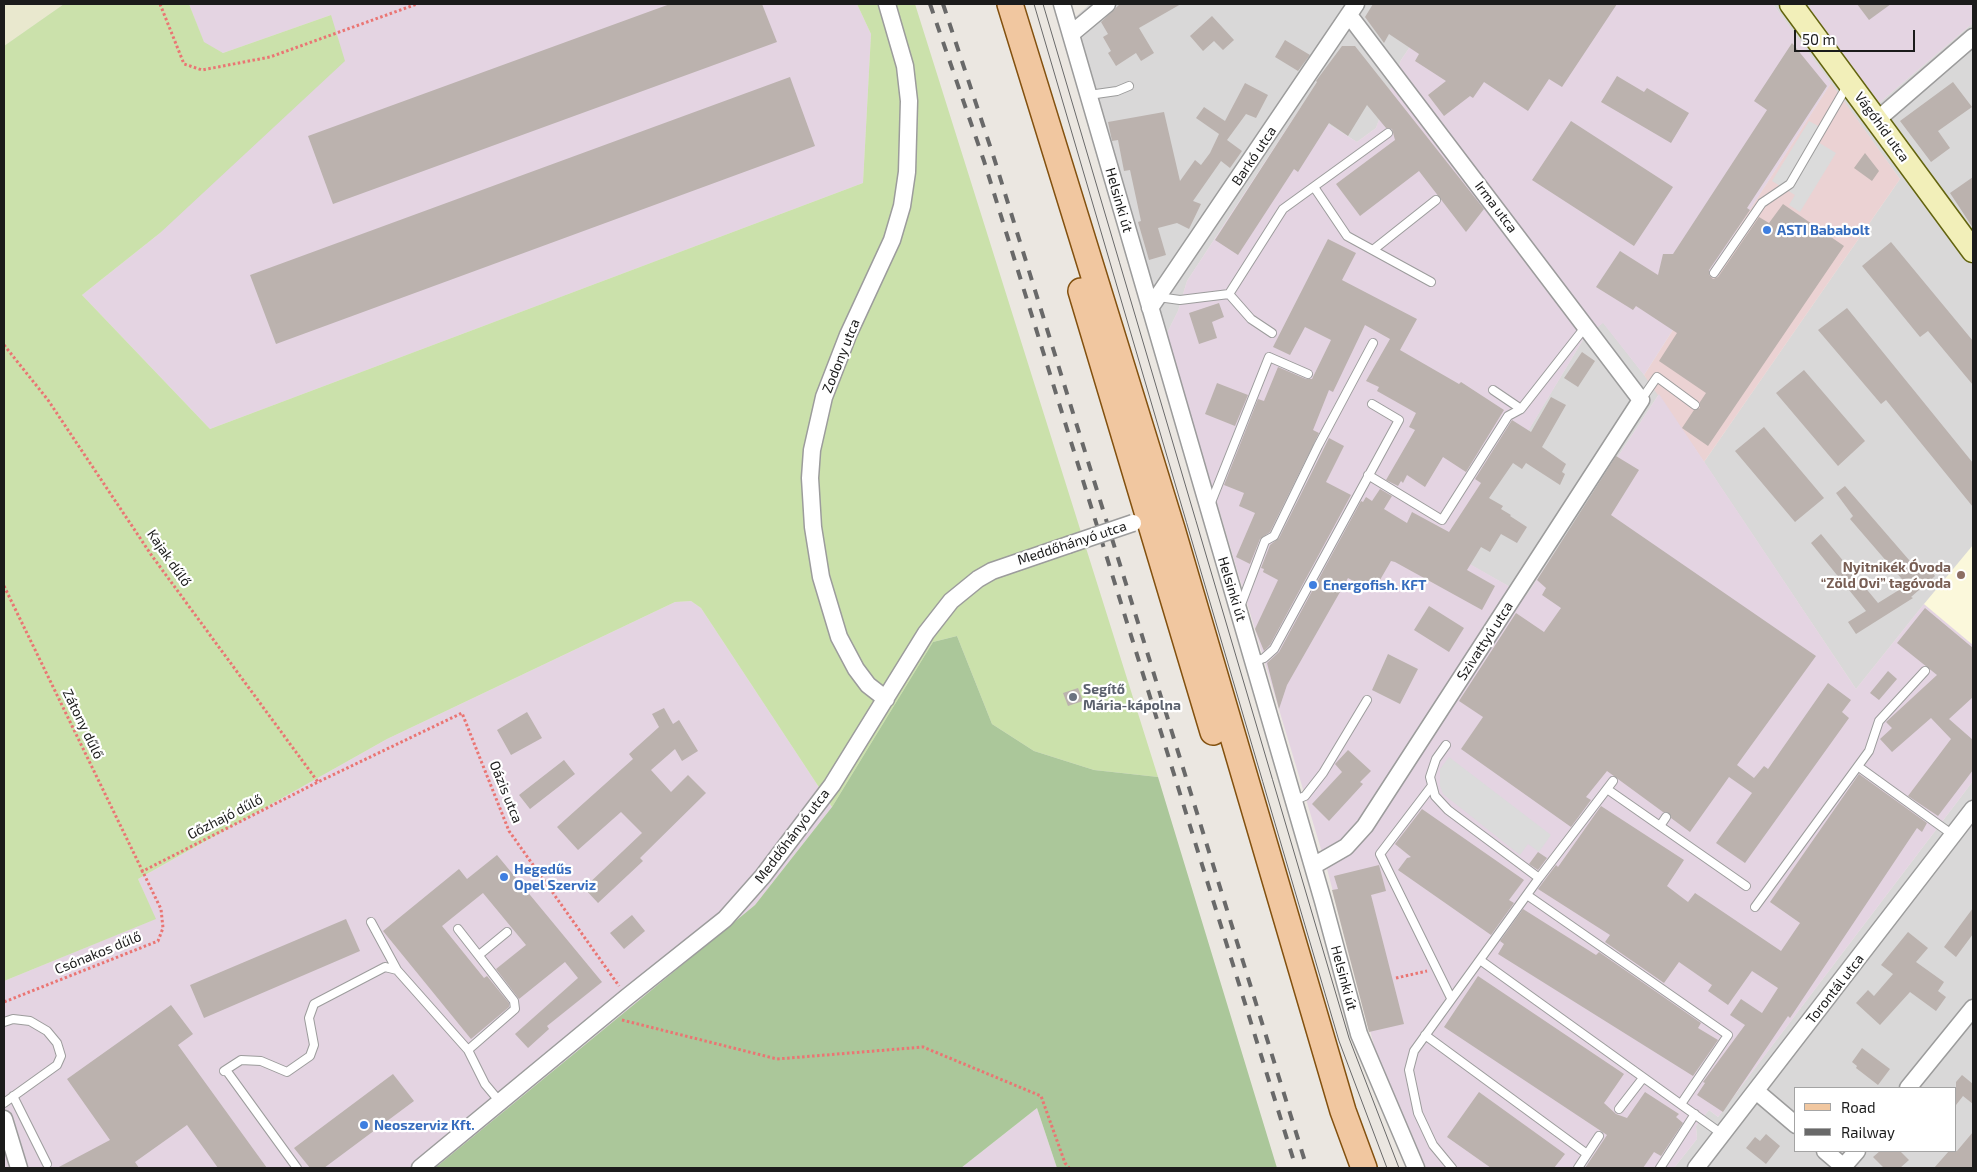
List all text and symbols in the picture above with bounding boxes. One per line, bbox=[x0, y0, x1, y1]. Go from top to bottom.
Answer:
scale bar bbox=[1797, 20, 1918, 52]
text: 50 m bbox=[1802, 30, 1836, 48]
street label: Vágóhíd utca bbox=[1851, 89, 1913, 165]
street label: Barkó utca bbox=[1228, 123, 1280, 189]
street label: Helsinki út bbox=[1102, 166, 1136, 234]
street label: Irma utca bbox=[1471, 178, 1521, 236]
place label: ASTI Bababolt bbox=[1777, 222, 1870, 238]
marker: ASTI Bababolt bbox=[1761, 224, 1773, 236]
street label: Zodony utca bbox=[819, 317, 863, 395]
street label: Meddőhányó utca bbox=[1015, 517, 1129, 569]
street label: Kajak dűlő bbox=[143, 526, 195, 590]
street label: Helsinki út bbox=[1214, 555, 1250, 623]
place label: Nyitnikék Óvoda “Zöld Ovi” tagóvoda bbox=[1821, 559, 1951, 592]
marker: Nyitnikék Óvoda “Zöld Ovi” tagóvoda bbox=[1955, 569, 1967, 581]
place label: Energofish. KFT bbox=[1323, 577, 1426, 593]
marker: Energofish. KFT bbox=[1307, 579, 1319, 591]
street label: Szivattyú utca bbox=[1453, 598, 1517, 684]
place label: Segítő Mária-kápolna bbox=[1083, 681, 1181, 714]
street label: Zátony dűlő bbox=[59, 686, 107, 762]
marker: Segítő Mária-kápolna bbox=[1067, 691, 1079, 703]
street label: Oázis utca bbox=[486, 758, 526, 826]
street label: Meddőhányó utca bbox=[751, 785, 833, 887]
street label: Gőzhajó dűlő bbox=[184, 791, 266, 843]
place label: Hegedűs Opel Szerviz bbox=[514, 861, 596, 894]
marker: Hegedűs Opel Szerviz bbox=[498, 871, 510, 883]
street label: Csónakos dűlő bbox=[52, 928, 144, 978]
street label: Helsinki út bbox=[1327, 944, 1361, 1012]
street label: Torontál utca bbox=[1802, 951, 1868, 1027]
legend bbox=[1794, 1087, 1957, 1152]
text: Road bbox=[1841, 1098, 1876, 1116]
place label: Neoszerviz Kft. bbox=[374, 1117, 475, 1133]
marker: Neoszerviz Kft. bbox=[358, 1119, 370, 1131]
text: Railway bbox=[1841, 1123, 1895, 1141]

